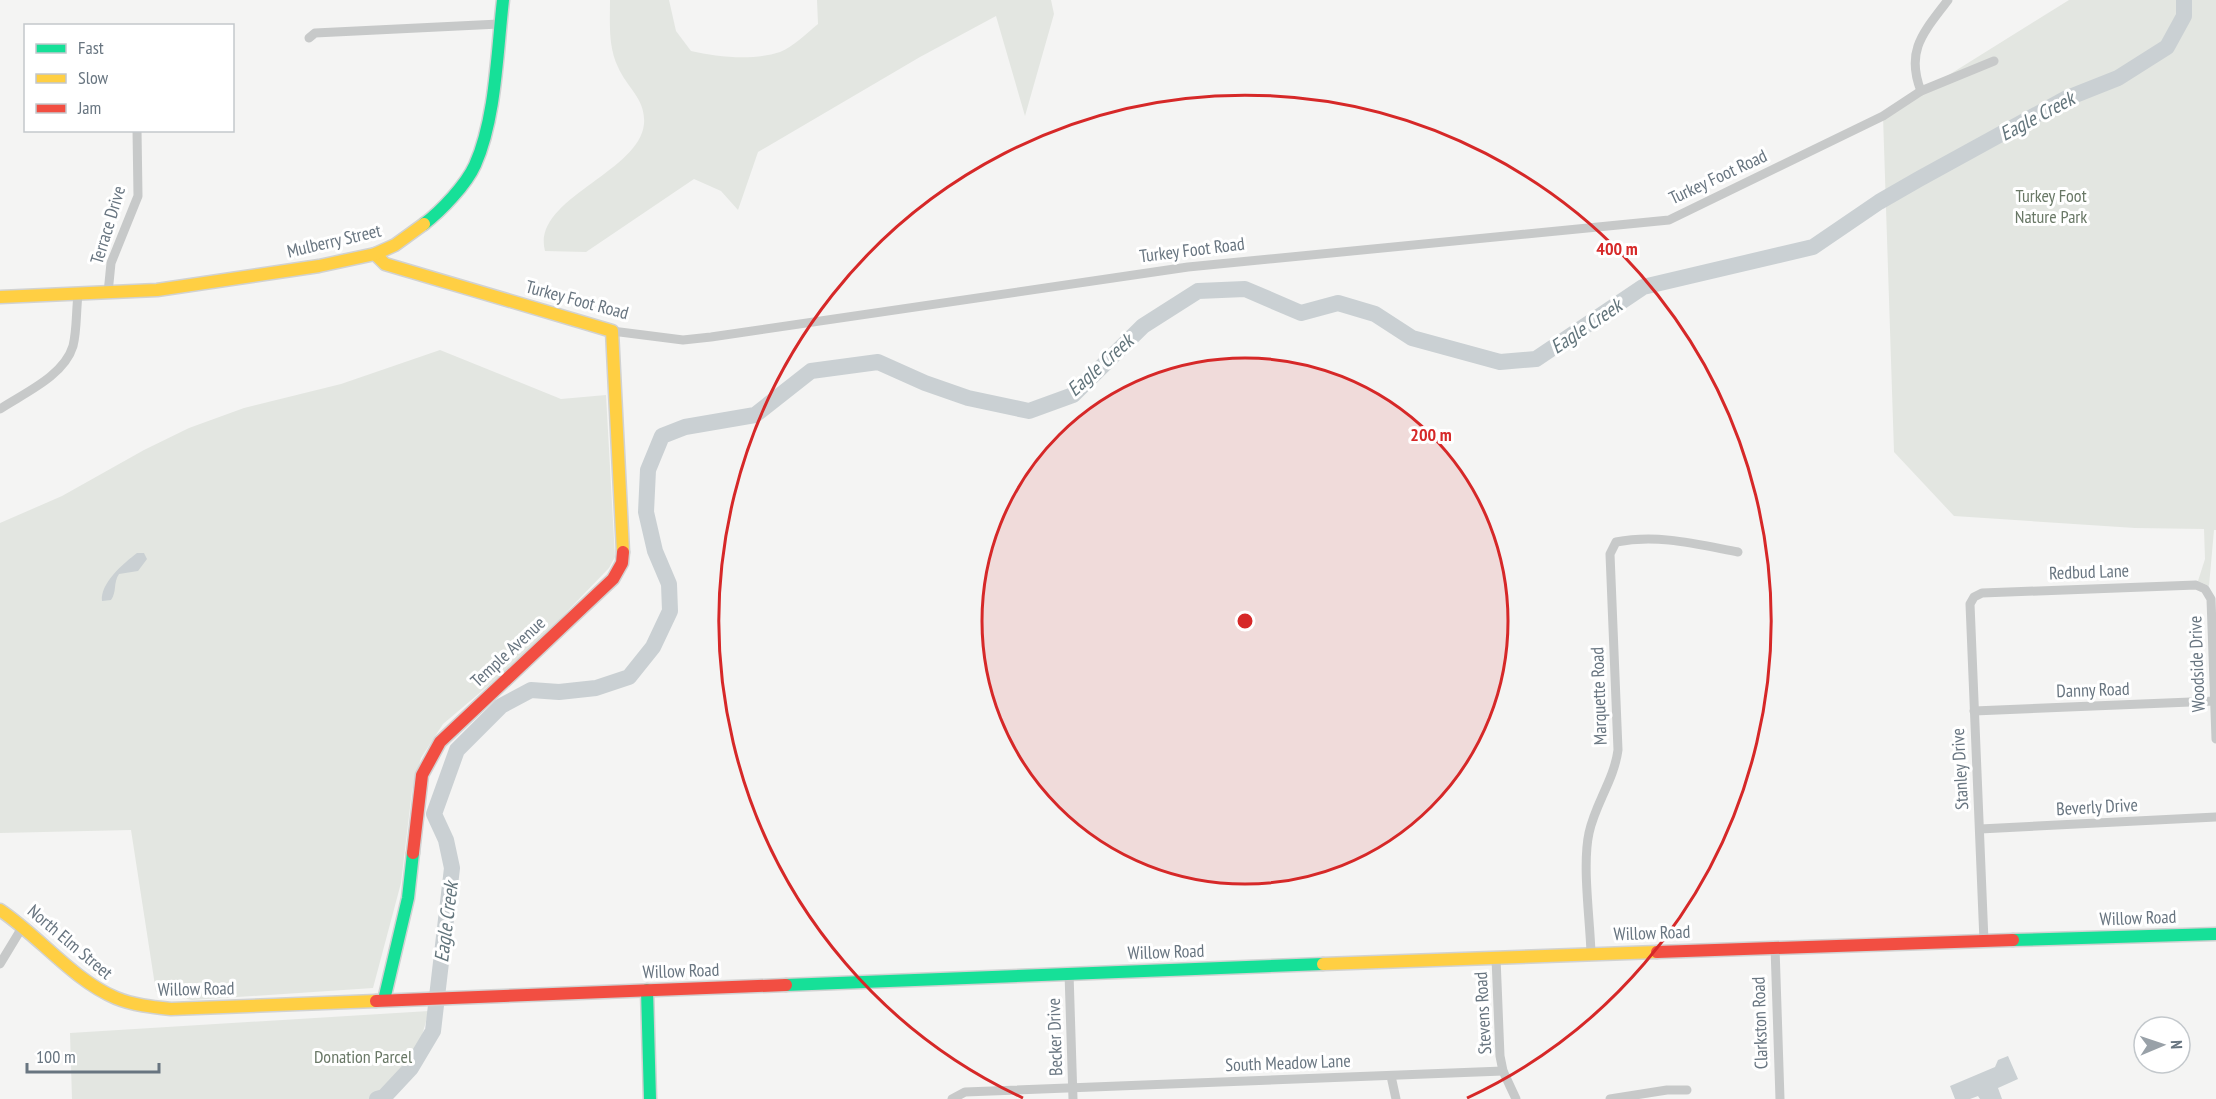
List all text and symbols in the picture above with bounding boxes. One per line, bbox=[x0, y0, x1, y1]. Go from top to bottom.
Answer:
legend bbox=[24, 24, 234, 132]
text: Fast bbox=[78, 36, 104, 59]
text: Slow bbox=[78, 66, 109, 89]
water label: Eagle Creek bbox=[1995, 84, 2081, 146]
text: Jam bbox=[77, 96, 101, 119]
street label: Turkey Foot Road bbox=[1665, 144, 1771, 209]
street label: Terrace Drive bbox=[85, 183, 130, 267]
park label: Turkey Foot Nature Park bbox=[2015, 184, 2087, 228]
street label: Mulberry Street bbox=[285, 219, 383, 263]
street label: Turkey Foot Road bbox=[1138, 232, 1246, 267]
text: 400 m bbox=[1596, 237, 1638, 260]
street label: Turkey Foot Road bbox=[523, 275, 631, 324]
water label: Eagle Creek bbox=[1545, 291, 1629, 359]
water label: Eagle Creek bbox=[1061, 327, 1140, 402]
text: 200 m bbox=[1410, 423, 1452, 446]
street label: Redbud Lane bbox=[2049, 559, 2129, 584]
street label: Temple Avenue bbox=[466, 611, 550, 692]
centre of rings bbox=[1235, 611, 1255, 631]
street label: Woodside Drive bbox=[2183, 615, 2210, 713]
street label: Marquette Road bbox=[1585, 646, 1612, 746]
street label: Danny Road bbox=[2056, 677, 2130, 702]
street label: Stanley Drive bbox=[1946, 728, 1973, 811]
street label: Beverly Drive bbox=[2055, 793, 2138, 820]
water label: Eagle Creek bbox=[428, 878, 464, 964]
street label: North Elm Street bbox=[23, 899, 118, 984]
street label: Willow Road bbox=[2099, 905, 2177, 930]
street label: Willow Road bbox=[1613, 920, 1691, 945]
street label: Willow Road bbox=[1127, 939, 1205, 964]
street label: Willow Road bbox=[642, 958, 720, 983]
street label: Stevens Road bbox=[1469, 971, 1496, 1055]
street label: Willow Road bbox=[157, 976, 235, 1001]
street label: Clarkston Road bbox=[1746, 976, 1773, 1070]
street label: Becker Drive bbox=[1042, 998, 1067, 1076]
north arrow bbox=[2132, 1015, 2192, 1075]
scale bar bbox=[27, 1036, 159, 1074]
text: N bbox=[2167, 1040, 2187, 1049]
text: 100 m bbox=[36, 1045, 76, 1068]
park label: Donation Parcel bbox=[314, 1045, 413, 1068]
street label: South Meadow Lane bbox=[1225, 1049, 1351, 1076]

